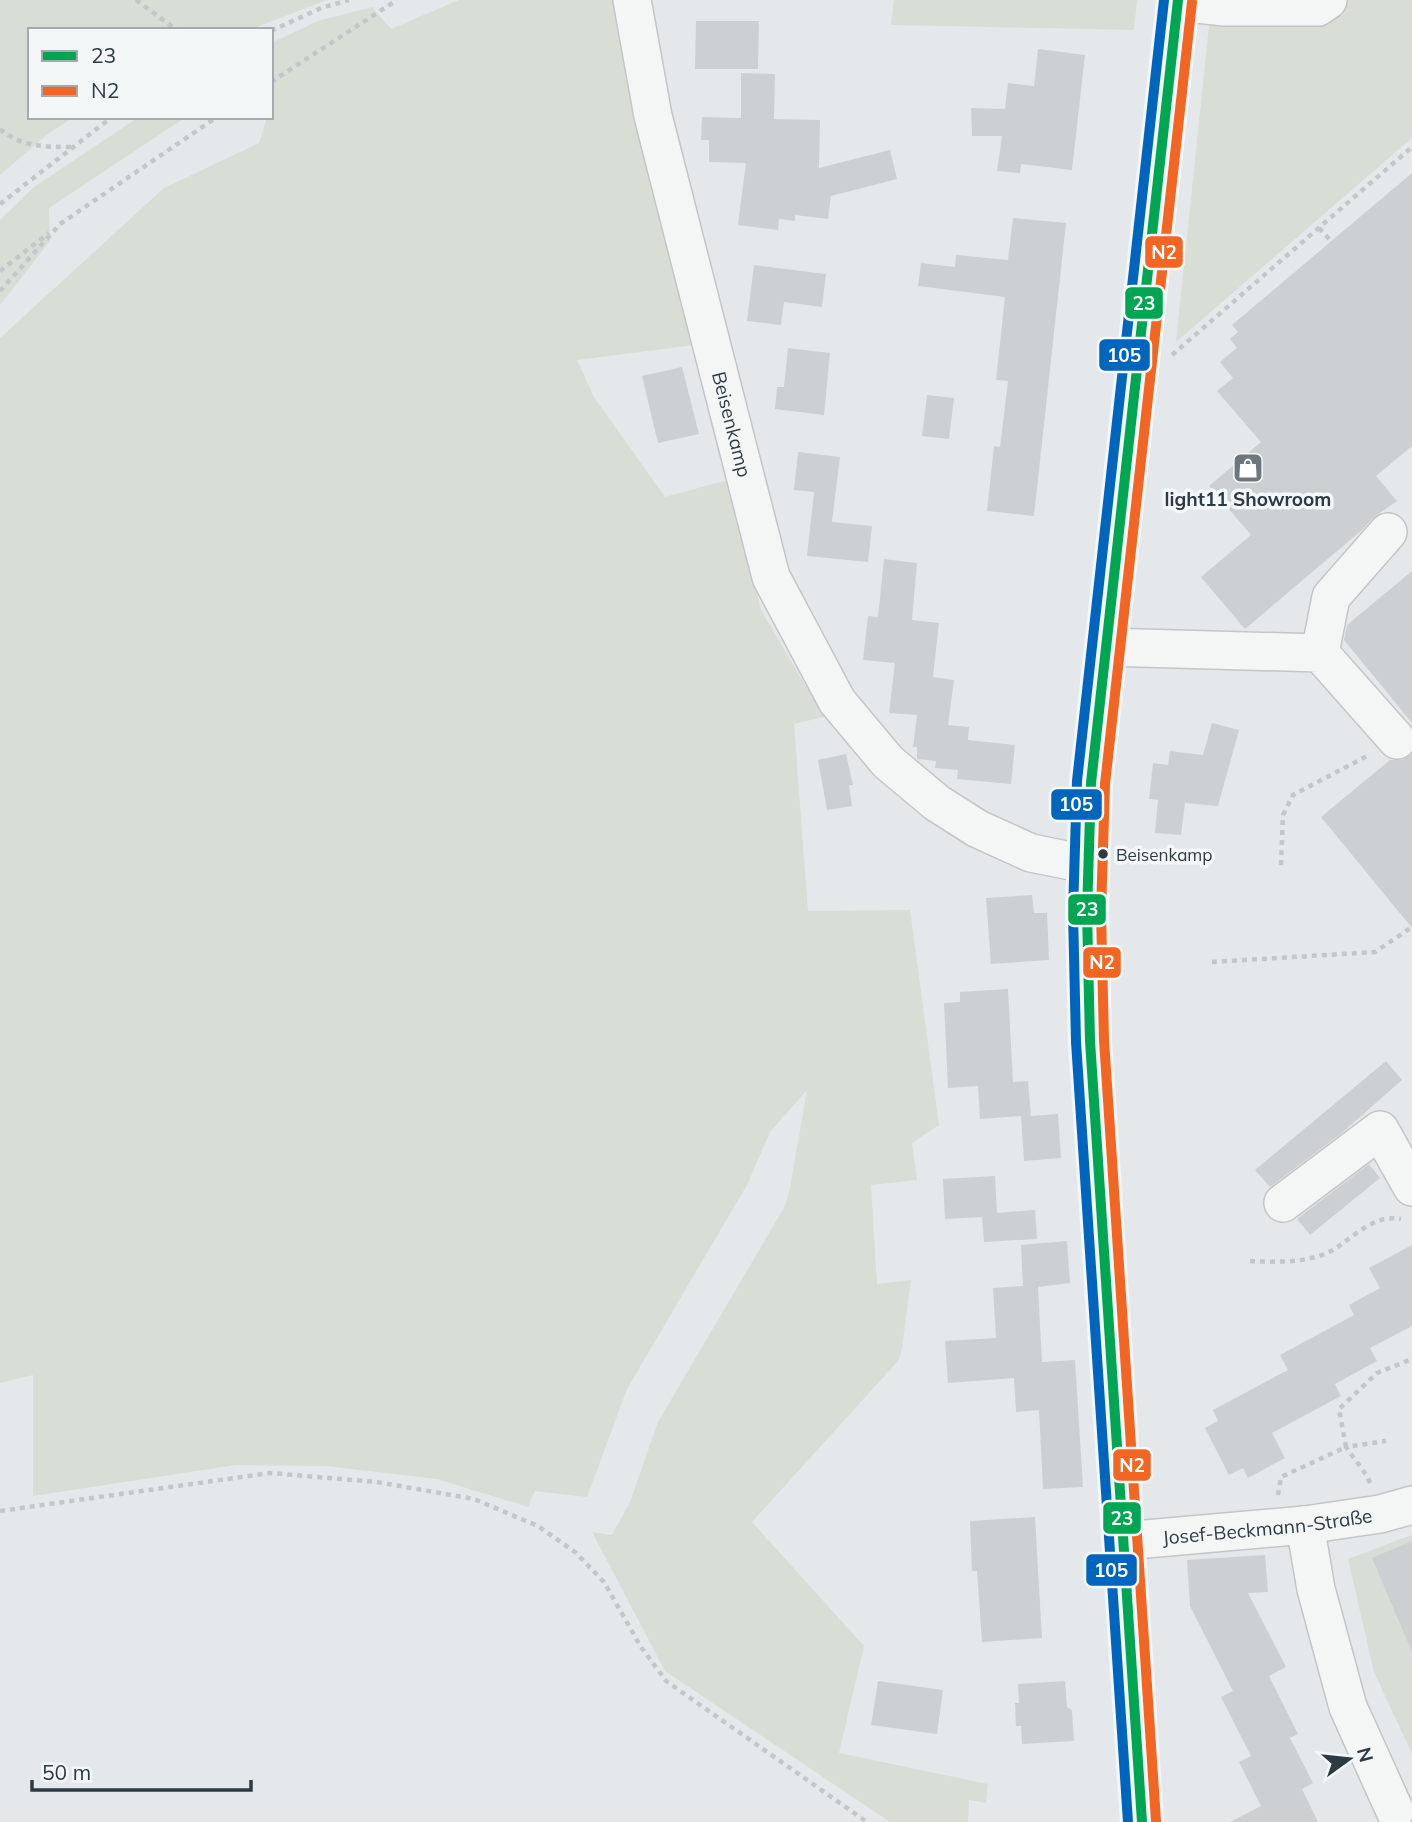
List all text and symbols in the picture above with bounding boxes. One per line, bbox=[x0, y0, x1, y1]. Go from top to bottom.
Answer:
legend bbox=[28, 28, 273, 119]
text: 23 bbox=[91, 42, 116, 68]
text: N2 bbox=[91, 77, 119, 103]
line badge: N2 bbox=[1144, 235, 1184, 269]
text: N2 bbox=[1151, 240, 1177, 264]
line badge: 23 bbox=[1124, 286, 1164, 320]
text: 23 bbox=[1133, 291, 1155, 315]
line badge: 105 bbox=[1098, 338, 1151, 372]
text: 105 bbox=[1107, 343, 1141, 367]
street label: Beisenkamp bbox=[707, 369, 757, 479]
shop icon: light11 Showroom bbox=[1231, 451, 1265, 485]
place label: light11 Showroom bbox=[1165, 487, 1331, 511]
line badge: 105 bbox=[1050, 788, 1103, 821]
text: 105 bbox=[1059, 792, 1093, 816]
place label: Beisenkamp bbox=[1116, 844, 1213, 865]
marker: Beisenkamp bbox=[1096, 847, 1110, 861]
line badge: 23 bbox=[1067, 893, 1107, 926]
text: 23 bbox=[1076, 897, 1098, 921]
line badge: N2 bbox=[1082, 946, 1122, 979]
text: N2 bbox=[1089, 950, 1115, 974]
line badge: N2 bbox=[1112, 1448, 1152, 1482]
text: N2 bbox=[1119, 1453, 1145, 1477]
line badge: 23 bbox=[1102, 1501, 1142, 1535]
street label: Josef-Beckmann-Straße bbox=[1161, 1503, 1374, 1549]
text: 23 bbox=[1111, 1506, 1133, 1530]
line badge: 105 bbox=[1085, 1553, 1138, 1587]
text: 105 bbox=[1094, 1558, 1128, 1582]
north arrow bbox=[1314, 1724, 1384, 1794]
text: N bbox=[1352, 1745, 1379, 1765]
scale bar bbox=[32, 1748, 250, 1792]
text: 50 m bbox=[42, 1759, 91, 1785]

